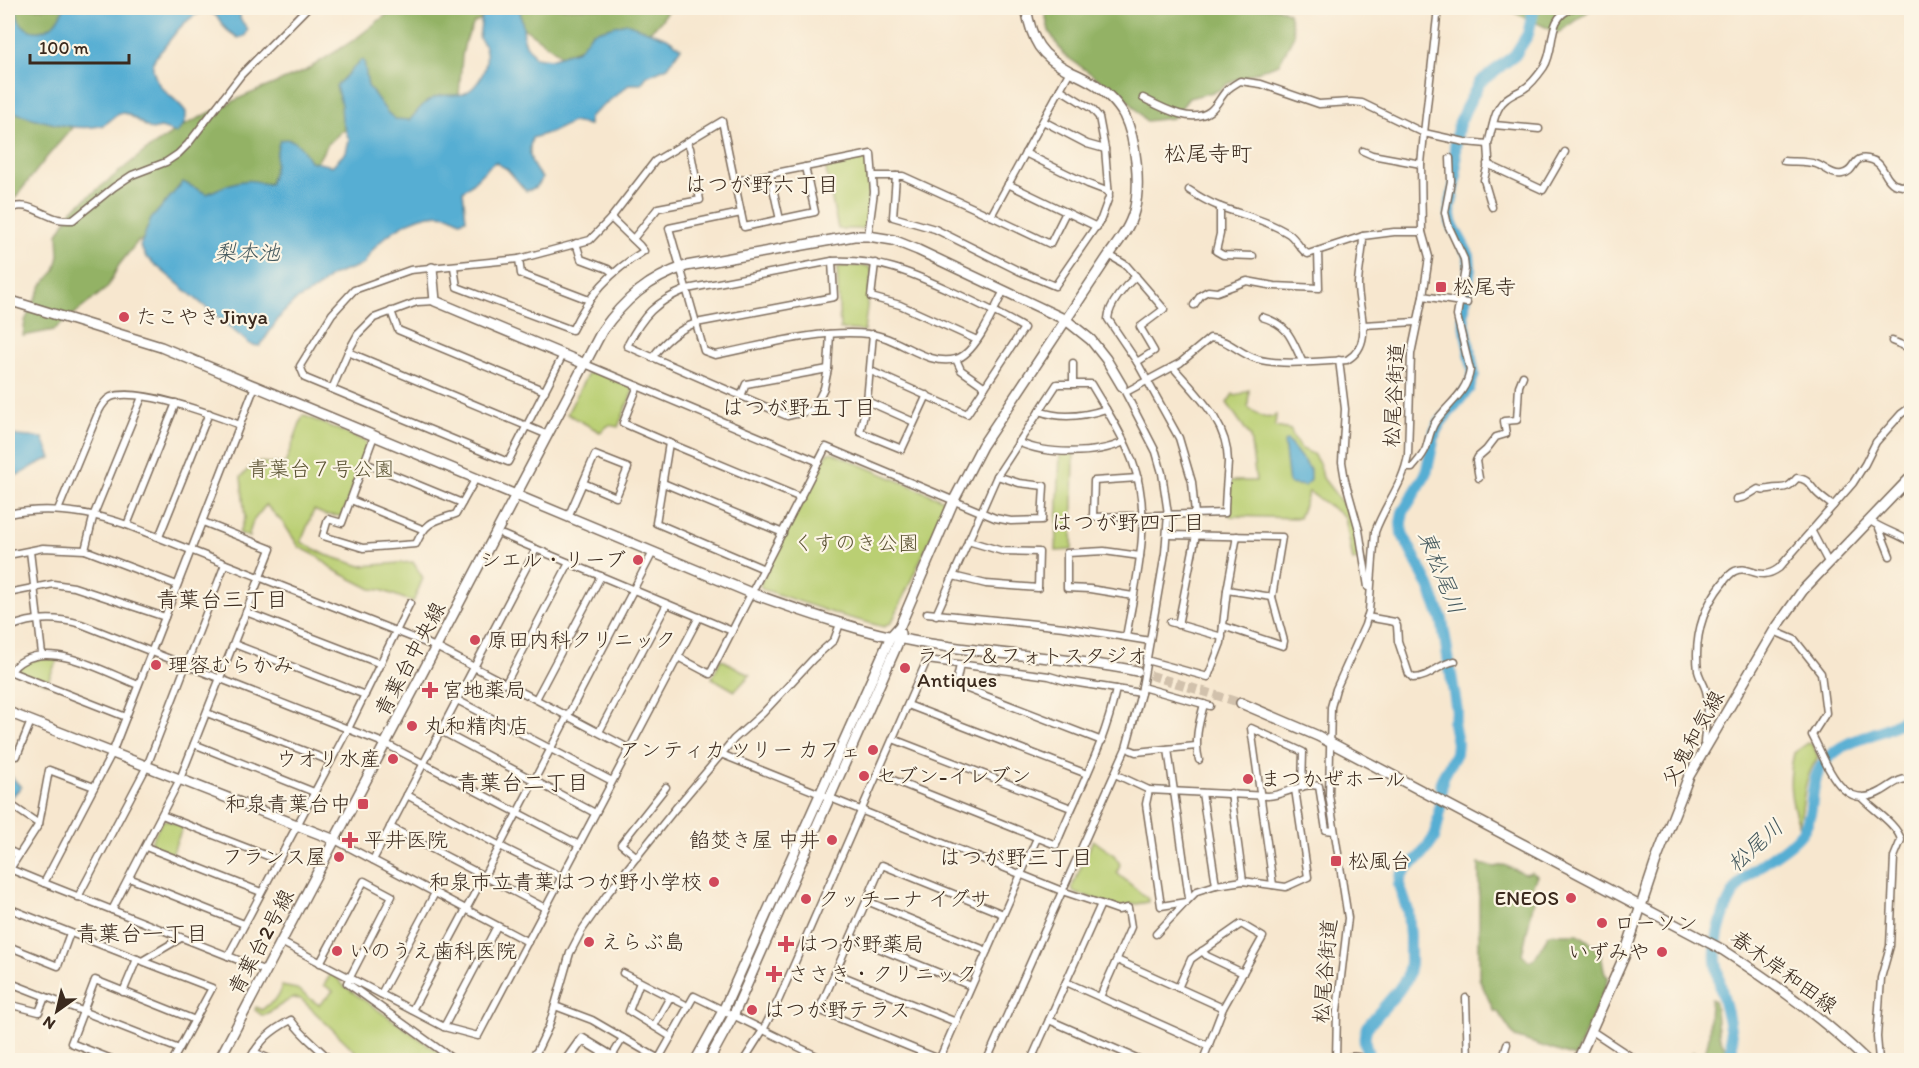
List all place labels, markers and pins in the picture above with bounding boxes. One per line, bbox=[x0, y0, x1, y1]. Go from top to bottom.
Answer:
place label: 松尾寺 bbox=[1453, 274, 1516, 299]
marker: 松尾寺 bbox=[1434, 280, 1448, 294]
place label: たこやきJinya bbox=[136, 304, 268, 329]
marker: たこやきJinya bbox=[117, 310, 131, 324]
place label: シエル・リーブ bbox=[480, 547, 626, 572]
marker: シエル・リーブ bbox=[631, 553, 645, 567]
place label: 原田内科クリニック bbox=[487, 627, 676, 652]
marker: 原田内科クリニック bbox=[468, 633, 482, 647]
place label: ライフ＆フォトスタジオ Antiques bbox=[917, 643, 1148, 692]
place label: 理容むらかみ bbox=[168, 652, 294, 677]
marker: 理容むらかみ bbox=[149, 658, 163, 672]
marker: ライフ＆フォトスタジオ Antiques bbox=[898, 661, 912, 675]
place label: 宮地薬局 bbox=[442, 677, 526, 702]
marker: 宮地薬局 bbox=[423, 683, 437, 697]
place label: 丸和精肉店 bbox=[424, 713, 529, 738]
marker: 丸和精肉店 bbox=[405, 719, 419, 733]
place label: アンティカ ツリー カフェ bbox=[619, 737, 861, 762]
marker: アンティカ ツリー カフェ bbox=[866, 743, 880, 757]
place label: ウオリ水産 bbox=[276, 746, 381, 771]
marker: ウオリ水産 bbox=[386, 752, 400, 766]
place label: セブン-イレブン bbox=[876, 763, 1031, 788]
place label: まつかぜホール bbox=[1260, 766, 1406, 791]
marker: セブン-イレブン bbox=[857, 769, 871, 783]
marker: まつかぜホール bbox=[1241, 772, 1255, 786]
place label: 和泉青葉台中 bbox=[225, 791, 351, 816]
marker: 和泉青葉台中 bbox=[356, 797, 370, 811]
place label: 平井医院 bbox=[364, 827, 448, 852]
place label: 餡焚き屋 中井 bbox=[689, 827, 820, 852]
marker: 平井医院 bbox=[341, 831, 359, 849]
marker: 餡焚き屋 中井 bbox=[825, 833, 839, 847]
place label: フランス屋 bbox=[222, 844, 327, 869]
place label: 松風台 bbox=[1348, 848, 1411, 873]
marker: フランス屋 bbox=[332, 850, 346, 864]
marker: 松風台 bbox=[1329, 854, 1343, 868]
place label: 和泉市立青葉はつが野小学校 bbox=[429, 869, 702, 894]
marker: 和泉市立青葉はつが野小学校 bbox=[707, 875, 721, 889]
place label: ENEOS bbox=[1495, 885, 1559, 910]
place label: クッチーナ イグサ bbox=[818, 886, 991, 911]
marker: ENEOS bbox=[1564, 891, 1578, 905]
marker: クッチーナ イグサ bbox=[799, 892, 813, 906]
place label: ローソン bbox=[1614, 910, 1698, 935]
marker: ローソン bbox=[1595, 916, 1609, 930]
place label: えらぶ島 bbox=[601, 929, 685, 954]
place label: はつが野薬局 bbox=[798, 931, 924, 956]
marker: えらぶ島 bbox=[582, 935, 596, 949]
marker: はつが野薬局 bbox=[779, 937, 793, 951]
place label: いのうえ歯科医院 bbox=[349, 938, 517, 963]
place label: いずみや bbox=[1568, 939, 1650, 964]
marker: いのうえ歯科医院 bbox=[330, 944, 344, 958]
marker: いずみや bbox=[1655, 945, 1669, 959]
place label: ささき・クリニック bbox=[788, 961, 977, 986]
marker: ささき・クリニック bbox=[765, 965, 783, 983]
place label: はつが野テラス bbox=[764, 997, 910, 1022]
marker: はつが野テラス bbox=[745, 1003, 759, 1017]

